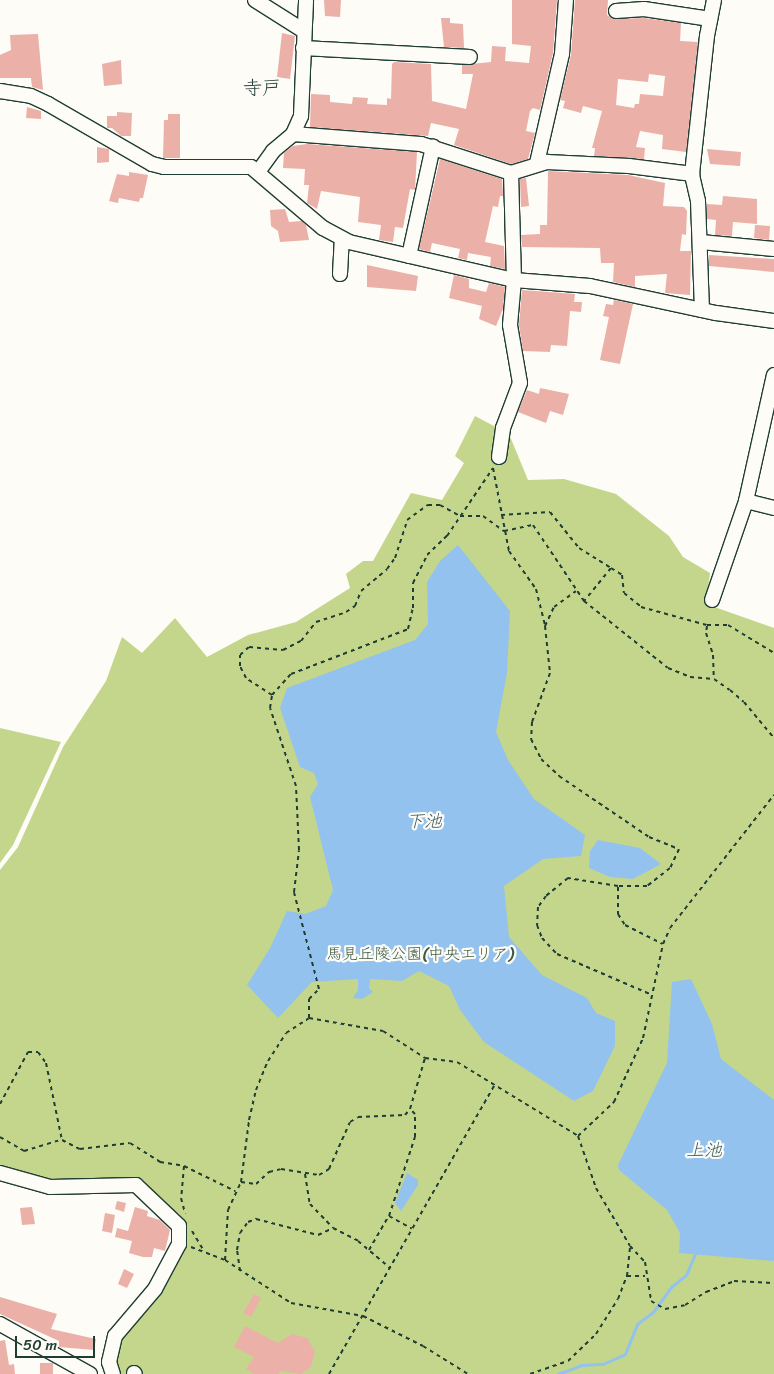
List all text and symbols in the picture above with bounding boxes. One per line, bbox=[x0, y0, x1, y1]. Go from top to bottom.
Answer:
district label: 寺戸 bbox=[243, 77, 281, 99]
water label: 下池 bbox=[406, 810, 442, 832]
park label: 馬見丘陵公園(中央エリア) bbox=[326, 944, 514, 964]
water label: 上池 bbox=[686, 1139, 722, 1161]
scale bar bbox=[18, 1326, 98, 1358]
text: 50 m bbox=[23, 1332, 57, 1358]

